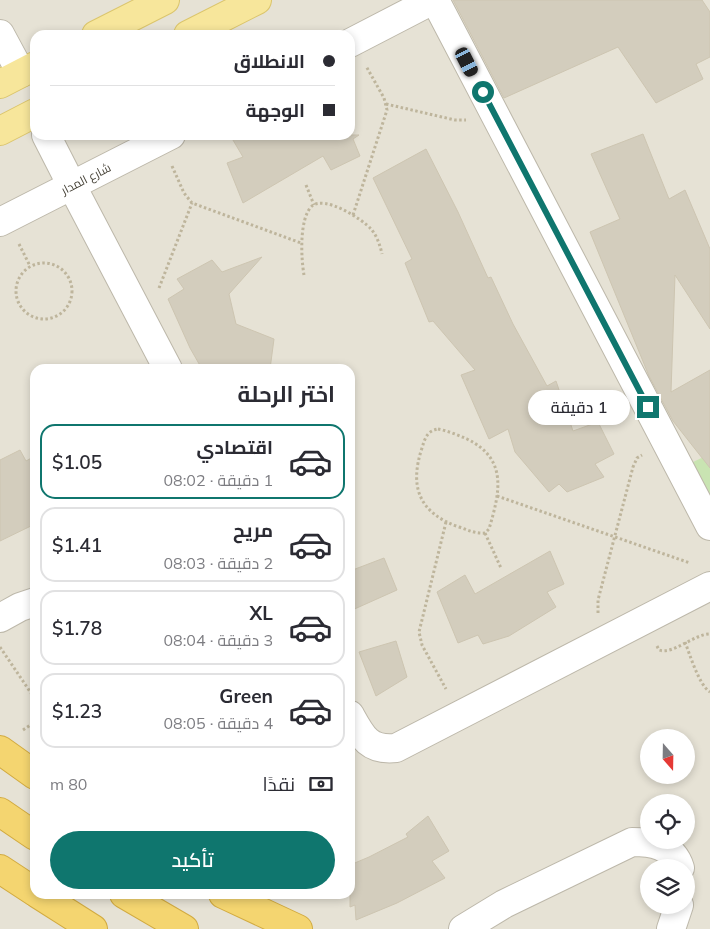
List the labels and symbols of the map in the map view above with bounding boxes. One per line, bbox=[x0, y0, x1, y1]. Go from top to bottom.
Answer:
car bbox=[453, 45, 480, 79]
route start bbox=[472, 81, 494, 103]
street label: شارع المدار bbox=[58, 160, 114, 199]
callout: 1 دقيقة bbox=[528, 390, 630, 424]
route end bbox=[637, 396, 659, 418]
north arrow bbox=[640, 729, 695, 784]

